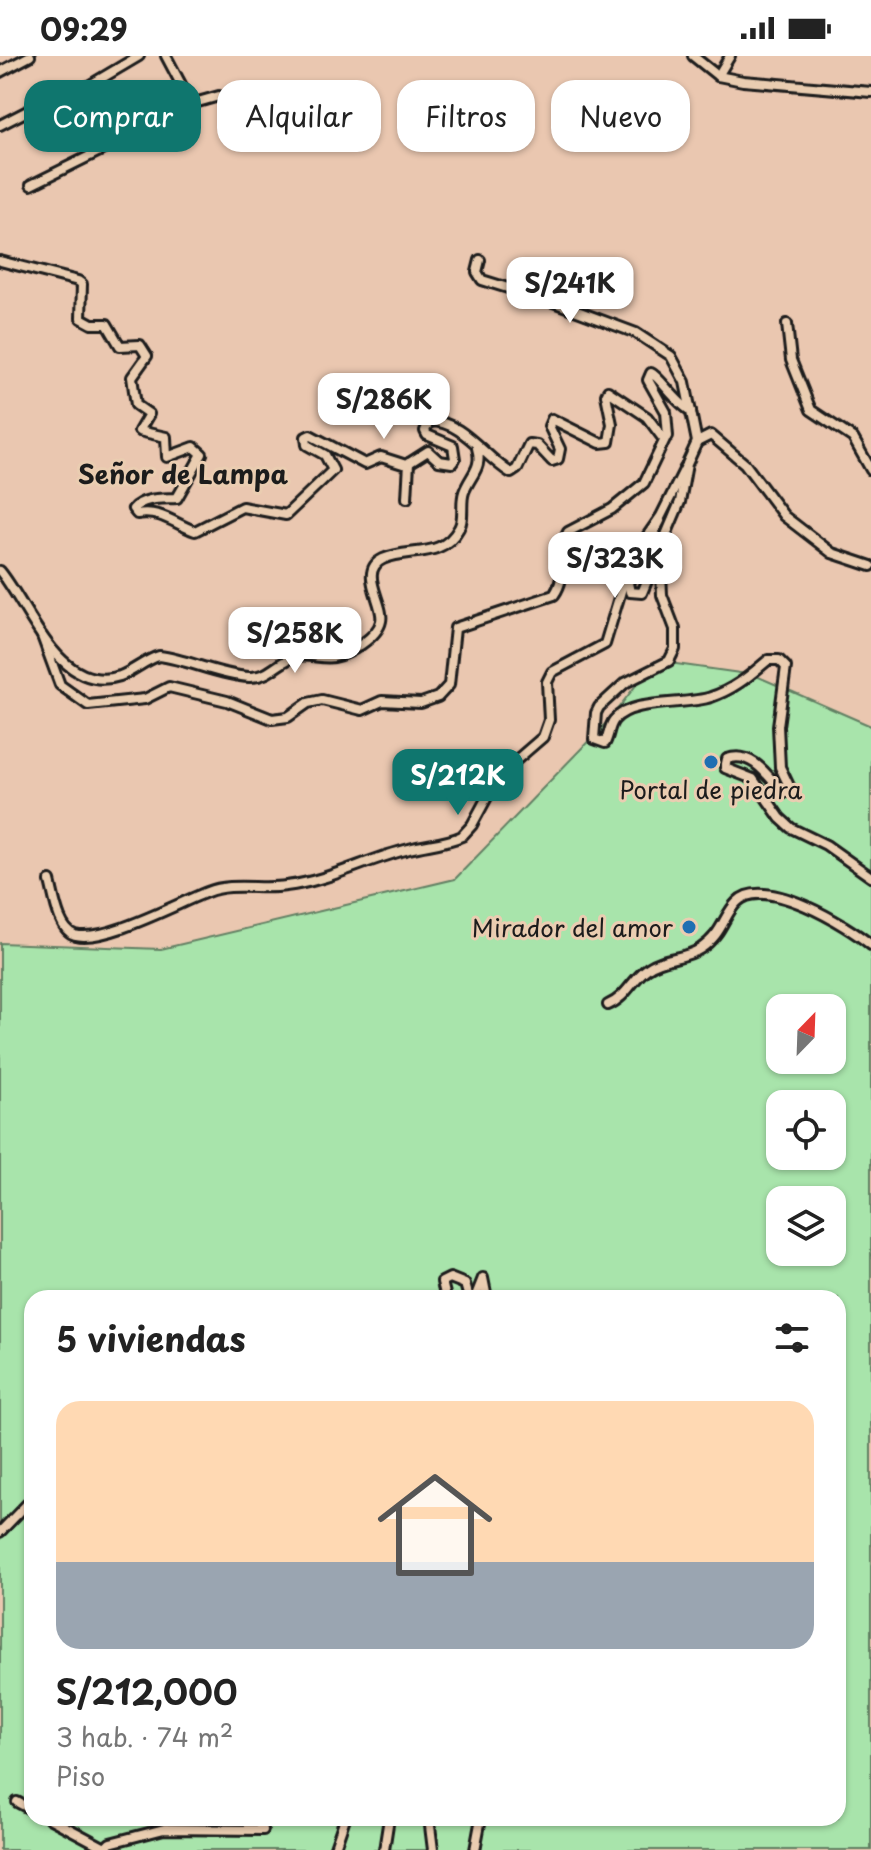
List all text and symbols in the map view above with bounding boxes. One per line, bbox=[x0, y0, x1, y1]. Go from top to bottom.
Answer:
text: 09:29 bbox=[40, 6, 128, 51]
chip: Comprar bbox=[24, 80, 201, 152]
chip: Alquilar bbox=[217, 80, 381, 152]
chip: Filtros bbox=[397, 80, 535, 152]
chip: Nuevo bbox=[551, 80, 690, 152]
pin: S/241K bbox=[505, 257, 635, 325]
text: S/241K bbox=[525, 263, 615, 302]
pin: S/286K bbox=[319, 373, 449, 441]
text: S/286K bbox=[336, 379, 432, 418]
district label: Señor de Lampa bbox=[78, 454, 288, 493]
pin: S/323K bbox=[550, 532, 680, 600]
text: S/323K bbox=[566, 538, 664, 577]
pin: S/258K bbox=[230, 607, 360, 675]
text: S/258K bbox=[246, 613, 344, 652]
pin: S/212K bbox=[393, 749, 523, 817]
marker: Portal de piedra bbox=[702, 753, 720, 771]
text: S/212K bbox=[410, 755, 506, 794]
place label: Portal de piedra bbox=[620, 771, 802, 807]
place label: Mirador del amor bbox=[472, 909, 674, 945]
marker: Mirador del amor bbox=[680, 918, 698, 936]
north arrow bbox=[766, 994, 846, 1074]
map controls bbox=[766, 994, 846, 1266]
button: locate bbox=[766, 1090, 846, 1170]
button: layers bbox=[766, 1186, 846, 1266]
text: 5 viviendas bbox=[56, 1312, 246, 1364]
icon: filters bbox=[770, 1316, 814, 1360]
icon: home bbox=[363, 1453, 507, 1597]
text: S/212,000 bbox=[56, 1665, 237, 1717]
text: 3 hab. · 74 m² bbox=[56, 1717, 233, 1756]
text: Piso bbox=[56, 1756, 105, 1795]

